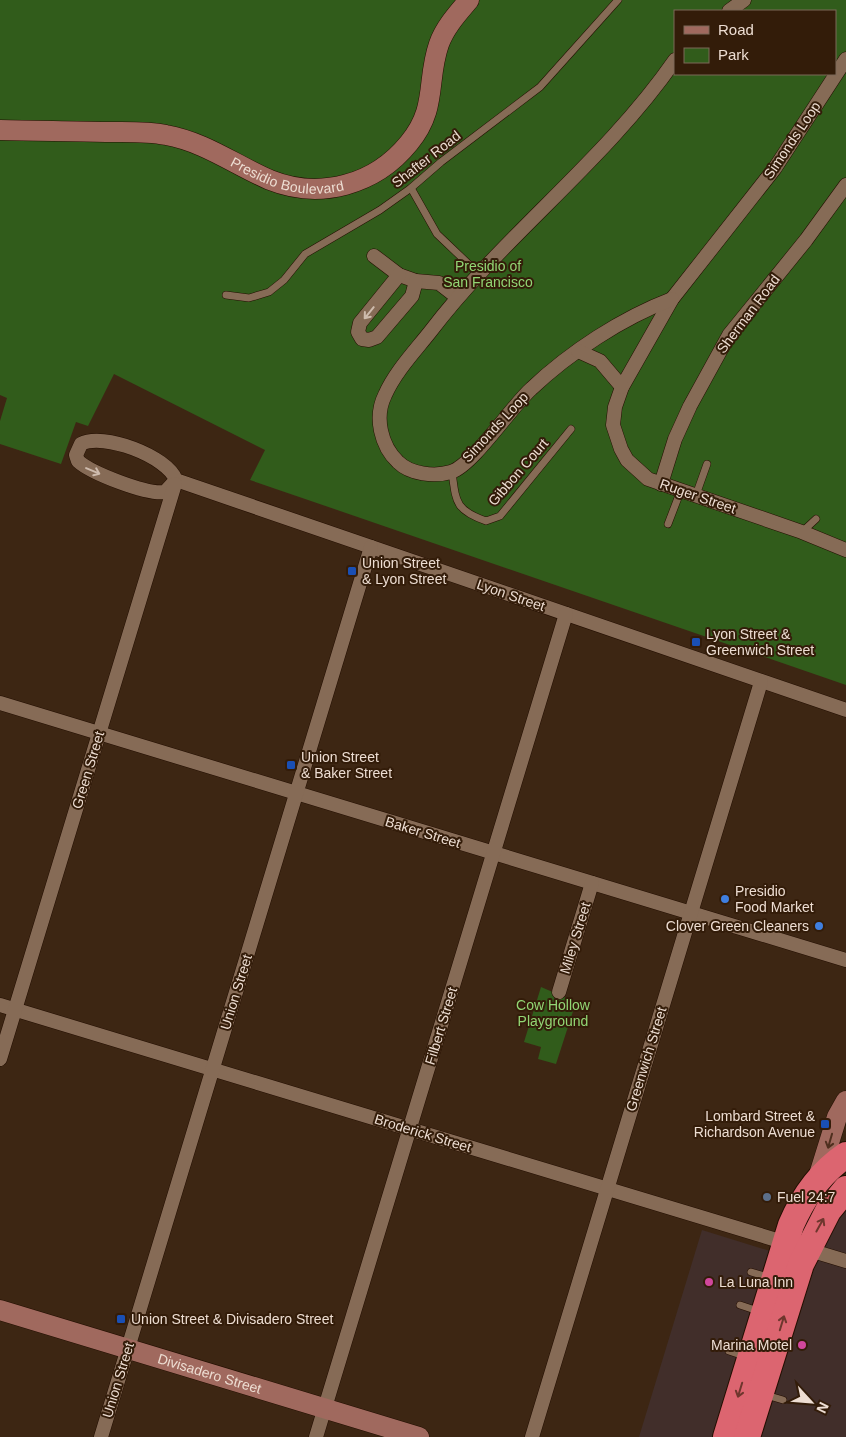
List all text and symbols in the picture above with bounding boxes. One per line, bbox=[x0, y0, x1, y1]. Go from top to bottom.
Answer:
legend bbox=[674, 10, 836, 75]
text: Road bbox=[718, 21, 754, 38]
text: Park bbox=[718, 46, 749, 63]
street label: Simonds Loop bbox=[760, 98, 824, 182]
street label: Shafter Road bbox=[389, 127, 463, 191]
street label: Presidio Boulevard bbox=[228, 154, 345, 197]
park label: Presidio of San Francisco bbox=[443, 258, 533, 290]
street label: Sherman Road bbox=[713, 272, 783, 356]
one-way arrow bbox=[363, 306, 374, 319]
street label: Simonds Loop bbox=[459, 389, 532, 465]
street label: Gibbon Court bbox=[485, 435, 551, 509]
one-way arrow bbox=[85, 466, 100, 476]
street label: Ruger Street bbox=[658, 476, 738, 517]
place label: Union Street & Lyon Street bbox=[362, 555, 446, 587]
marker: Union Street & Lyon Street bbox=[346, 565, 358, 577]
street label: Lyon Street bbox=[475, 576, 547, 614]
place label: Lyon Street & Greenwich Street bbox=[706, 626, 814, 658]
marker: Lyon Street & Greenwich Street bbox=[690, 636, 702, 648]
street label: Green Street bbox=[69, 729, 107, 811]
place label: Union Street & Baker Street bbox=[301, 749, 392, 781]
marker: Union Street & Baker Street bbox=[285, 759, 297, 771]
street label: Baker Street bbox=[383, 813, 463, 851]
place label: Presidio Food Market bbox=[735, 883, 814, 915]
marker: Presidio Food Market bbox=[719, 893, 731, 905]
street label: Miley Street bbox=[557, 900, 593, 976]
place label: Clover Green Cleaners bbox=[666, 918, 809, 934]
marker: Clover Green Cleaners bbox=[813, 920, 825, 932]
street label: Union Street bbox=[217, 952, 255, 1032]
street label: Filbert Street bbox=[422, 985, 460, 1067]
park label: Cow Hollow Playground bbox=[516, 997, 591, 1029]
street label: Greenwich Street bbox=[623, 1005, 669, 1113]
place label: Lombard Street & Richardson Avenue bbox=[694, 1108, 816, 1140]
street label: Broderick Street bbox=[373, 1111, 473, 1155]
marker: Lombard Street & Richardson Avenue bbox=[819, 1118, 831, 1130]
one-way arrow bbox=[824, 1133, 834, 1149]
place label: Fuel 24:7 bbox=[777, 1189, 836, 1205]
marker: Fuel 24:7 bbox=[761, 1191, 773, 1203]
one-way arrow bbox=[815, 1217, 825, 1232]
place label: La Luna Inn bbox=[719, 1274, 793, 1290]
marker: La Luna Inn bbox=[703, 1276, 715, 1288]
place label: Union Street & Divisadero Street bbox=[131, 1311, 333, 1327]
marker: Union Street & Divisadero Street bbox=[115, 1313, 127, 1325]
one-way arrow bbox=[777, 1316, 787, 1332]
place label: Marina Motel bbox=[711, 1337, 792, 1353]
marker: Marina Motel bbox=[796, 1339, 808, 1351]
street label: Union Street bbox=[99, 1340, 137, 1420]
street label: Divisadero Street bbox=[156, 1350, 263, 1397]
north arrow bbox=[786, 1377, 836, 1427]
one-way arrow bbox=[734, 1381, 744, 1397]
text: N bbox=[813, 1400, 832, 1416]

